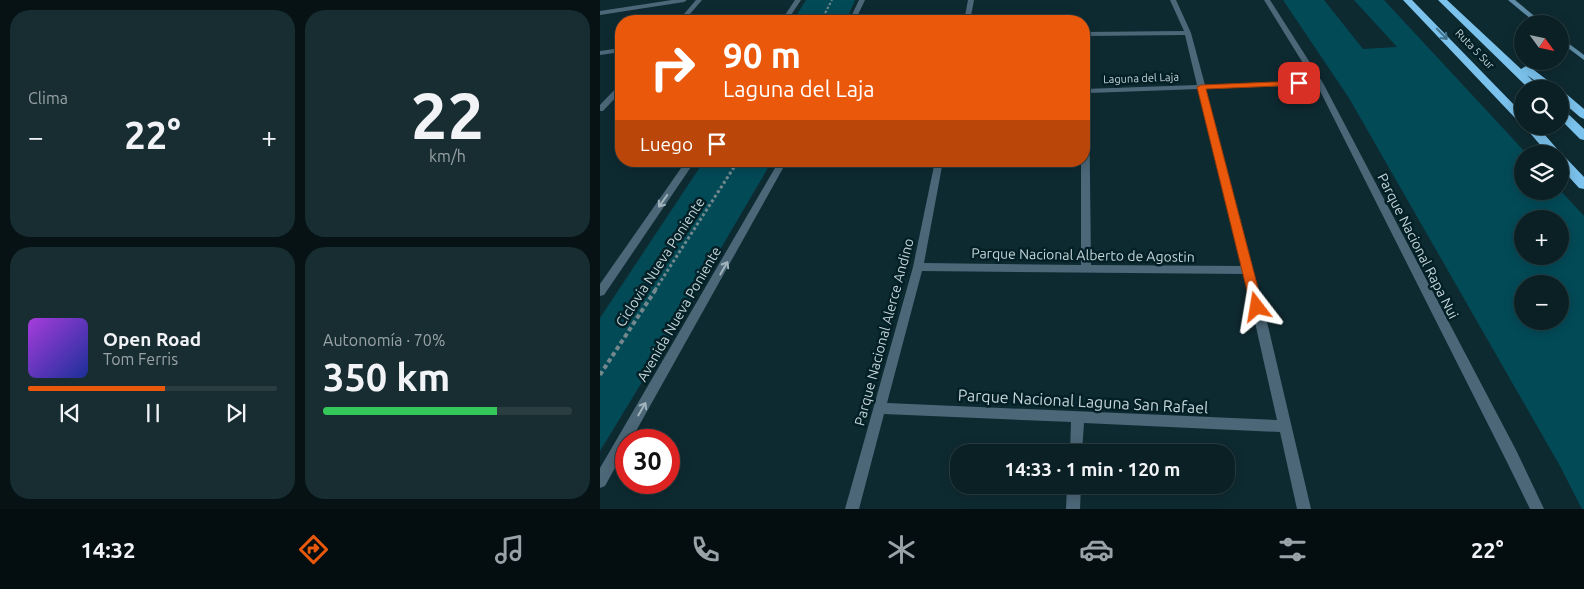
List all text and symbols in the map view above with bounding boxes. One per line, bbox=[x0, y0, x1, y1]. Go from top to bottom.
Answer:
north arrow bbox=[1514, 15, 1569, 70]
map controls bbox=[1514, 15, 1569, 330]
street label: Ruta 5 Sur bbox=[1453, 27, 1497, 72]
one-way arrow bbox=[1436, 28, 1448, 41]
icon: right bbox=[640, 35, 705, 100]
text: 90 m bbox=[723, 35, 801, 75]
pin bbox=[1278, 62, 1320, 104]
icon: arrive bbox=[1285, 69, 1313, 97]
street label: Laguna del Laja bbox=[1103, 71, 1179, 85]
text: Laguna del Laja bbox=[723, 76, 875, 101]
text: 22 bbox=[411, 78, 484, 151]
button: search bbox=[1514, 80, 1569, 135]
text: Clima bbox=[28, 89, 68, 107]
text: 22° bbox=[124, 114, 181, 156]
text: − bbox=[28, 121, 44, 152]
text: + bbox=[261, 121, 277, 152]
icon: arrive bbox=[703, 130, 731, 158]
text: Luego bbox=[640, 133, 693, 155]
button: layers bbox=[1514, 145, 1569, 200]
text: km/h bbox=[429, 147, 466, 165]
street label: Parque Nacional Rapa Nui bbox=[1374, 171, 1462, 321]
street label: Ciclovia Nueva Poniente bbox=[612, 194, 708, 330]
one-way arrow bbox=[658, 194, 668, 208]
button: + bbox=[1514, 210, 1569, 265]
street label: Parque Nacional Alerce Andino bbox=[851, 237, 917, 427]
street label: Avenida Nueva Poniente bbox=[634, 244, 724, 384]
street label: Parque Nacional Alberto de Agostin bbox=[971, 245, 1195, 265]
one-way arrow bbox=[719, 261, 729, 276]
button: − bbox=[1514, 275, 1569, 330]
position arrow bbox=[1230, 280, 1282, 332]
text: Open Road bbox=[103, 328, 201, 350]
text: Autonomía · 70% bbox=[323, 331, 445, 349]
text: Tom Ferris bbox=[103, 350, 178, 368]
text: 350 km bbox=[323, 356, 450, 398]
street label: Parque Nacional Laguna San Rafael bbox=[957, 385, 1209, 417]
icon: previous bbox=[56, 399, 84, 427]
icon: pause bbox=[139, 399, 167, 427]
icon: next bbox=[222, 399, 250, 427]
one-way arrow bbox=[637, 401, 647, 416]
speed limit sign: 30 bbox=[615, 429, 680, 494]
text: 14:33 · 1 min · 120 m bbox=[1005, 458, 1180, 480]
icon: directions bbox=[296, 532, 331, 567]
icon: music bbox=[492, 532, 527, 567]
icon: phone bbox=[688, 532, 723, 567]
icon: climate bbox=[884, 532, 919, 567]
icon: car bbox=[1079, 532, 1114, 567]
icon: filters bbox=[1275, 532, 1310, 567]
text: 14:32 bbox=[80, 537, 135, 562]
text: 22° bbox=[1471, 537, 1504, 562]

